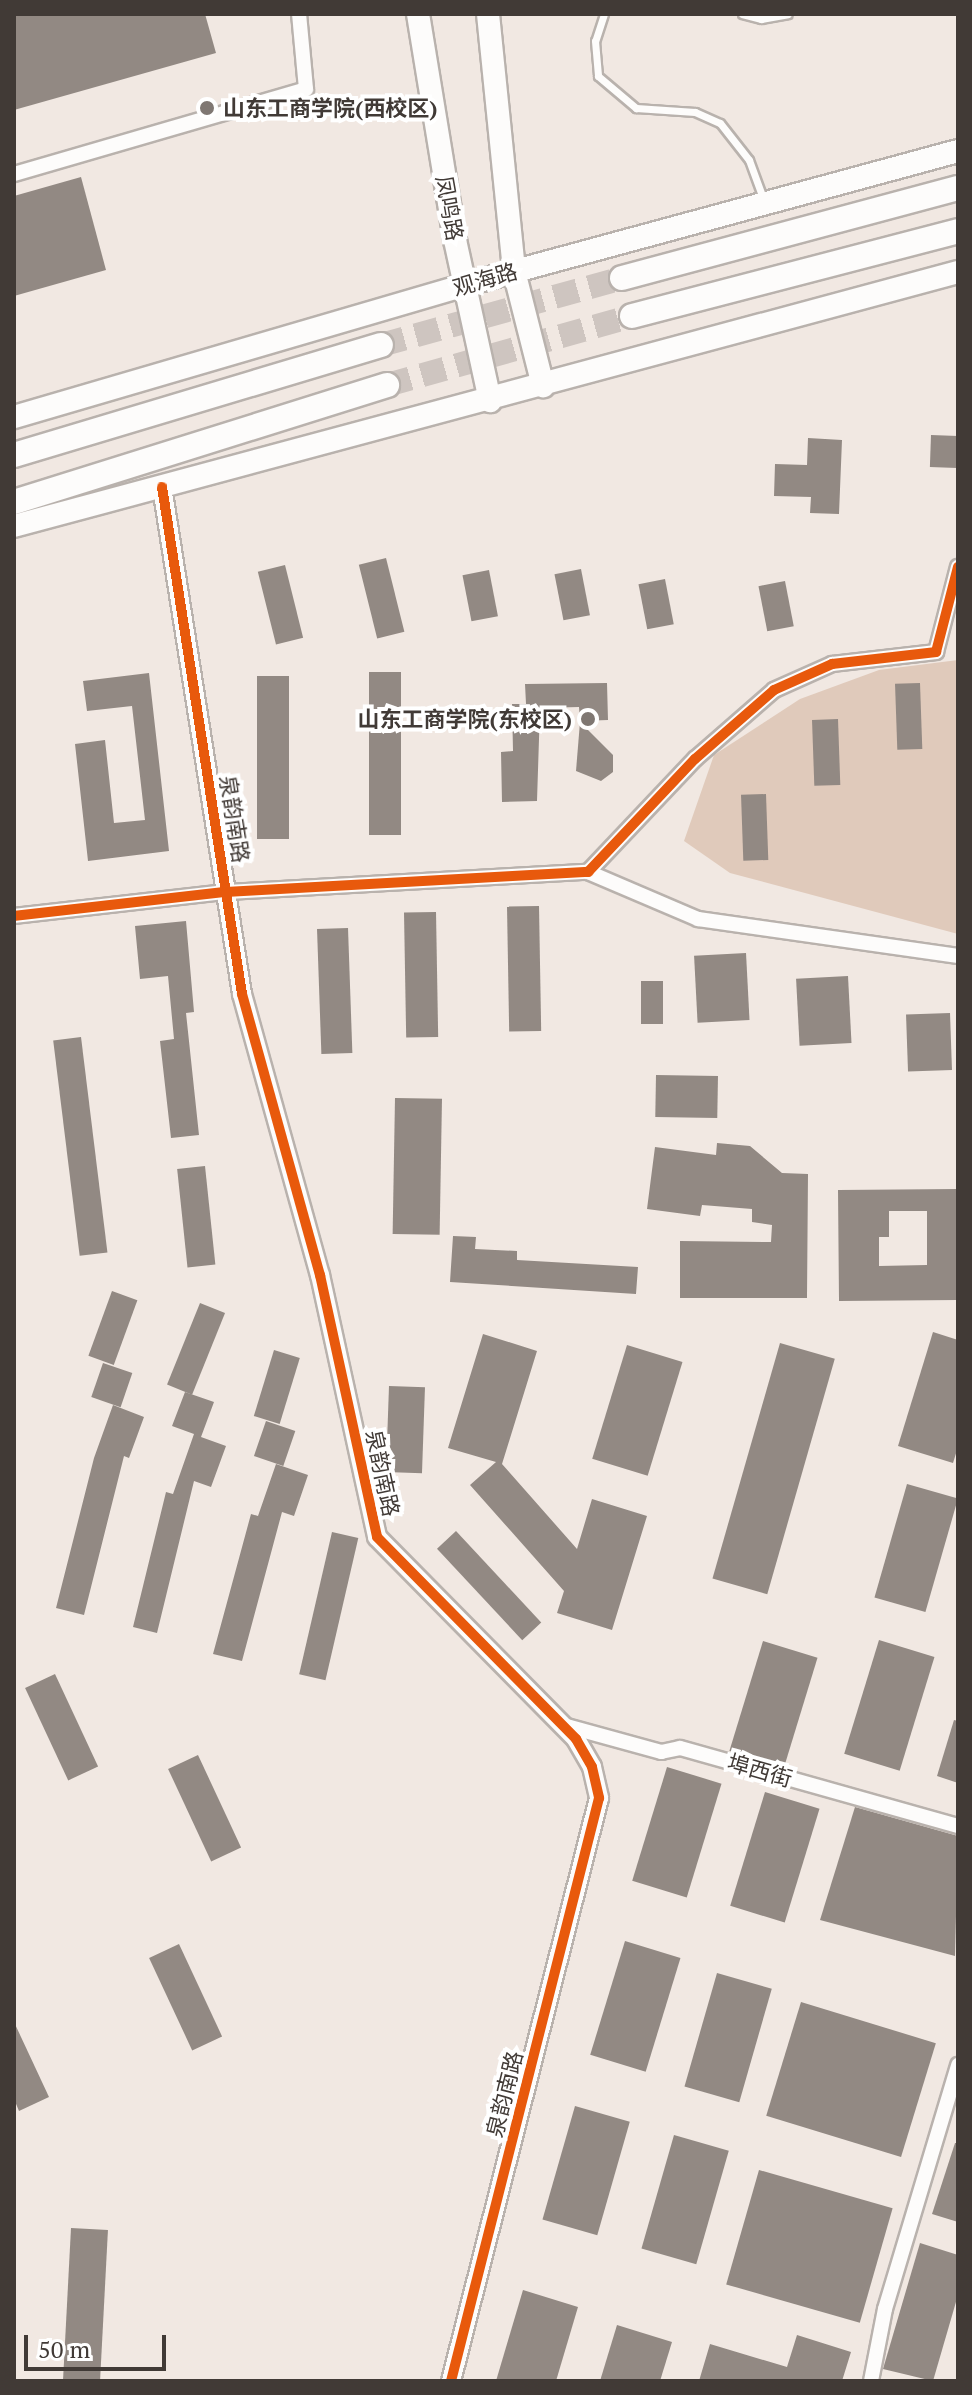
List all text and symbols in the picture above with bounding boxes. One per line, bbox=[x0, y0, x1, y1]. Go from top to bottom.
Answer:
place label: 山东工商学院(西校区) bbox=[223, 95, 437, 121]
marker: 山东工商学院(西校区) bbox=[198, 99, 216, 117]
street label: 凤鸣路 bbox=[431, 173, 469, 243]
street label: 观海路 bbox=[450, 257, 520, 301]
place label: 山东工商学院(东校区) bbox=[358, 706, 572, 732]
marker: 山东工商学院(东校区) bbox=[579, 710, 597, 728]
street label: 泉韵南路 bbox=[215, 773, 255, 865]
street label: 泉韵南路 bbox=[361, 1427, 405, 1519]
street label: 埠西街 bbox=[725, 1748, 795, 1792]
street label: 泉韵南路 bbox=[481, 2048, 527, 2140]
scale bar bbox=[28, 2319, 170, 2369]
text: 50 m bbox=[38, 2333, 90, 2365]

